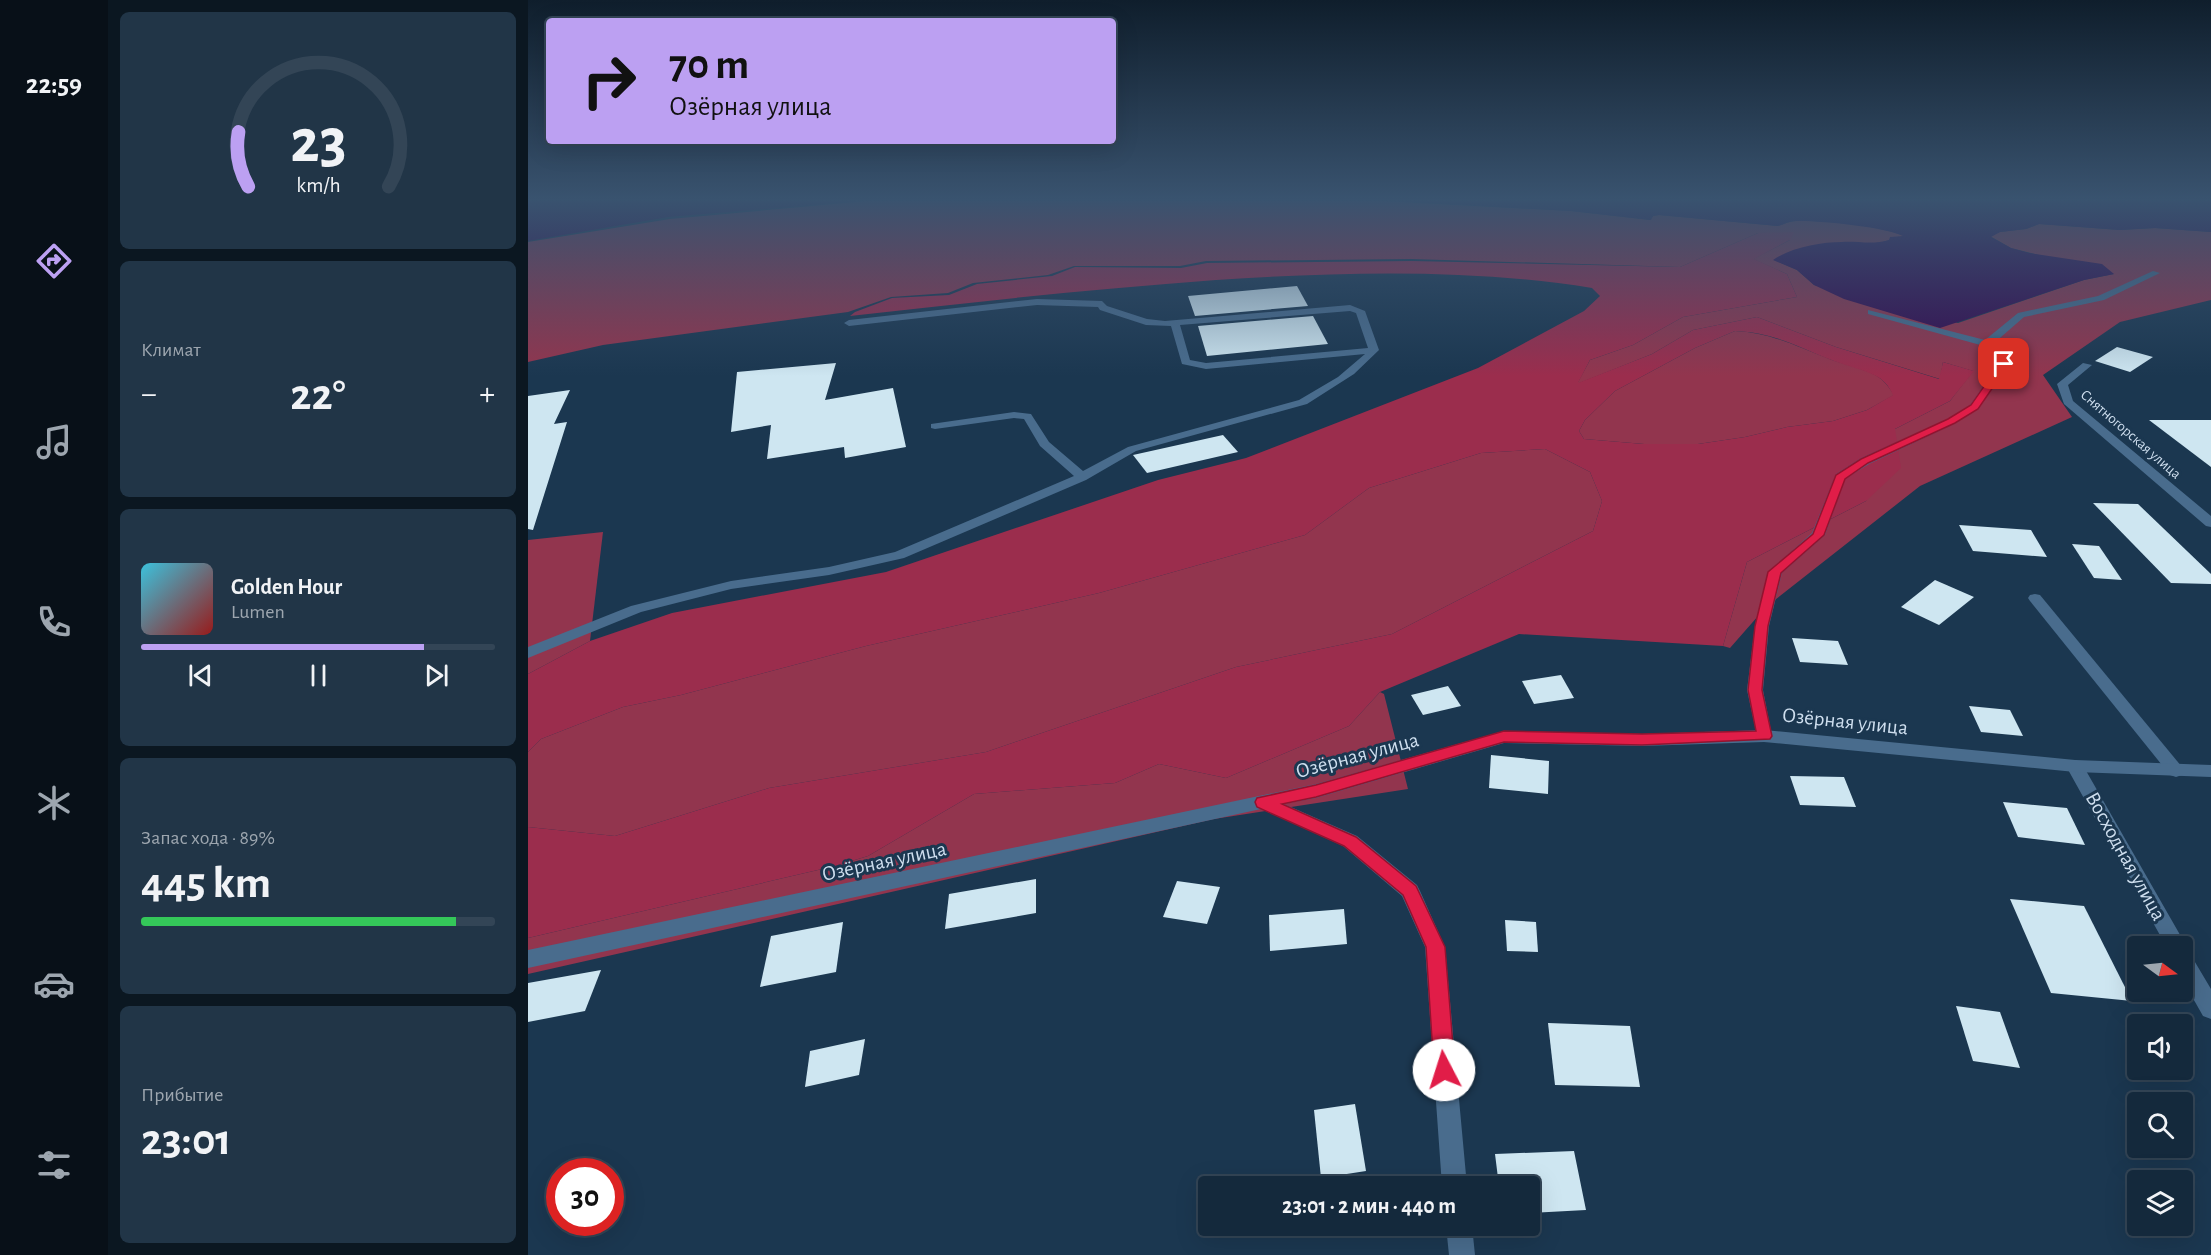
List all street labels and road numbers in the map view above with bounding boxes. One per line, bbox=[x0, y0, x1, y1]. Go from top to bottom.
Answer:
street label: Снятногорская улица bbox=[2078, 387, 2184, 482]
street label: Озёрная улица bbox=[1781, 704, 1909, 739]
street label: Озёрная улица bbox=[1293, 729, 1421, 782]
street label: Восходная улица bbox=[2082, 788, 2170, 924]
street label: Озёрная улица bbox=[820, 838, 949, 885]

